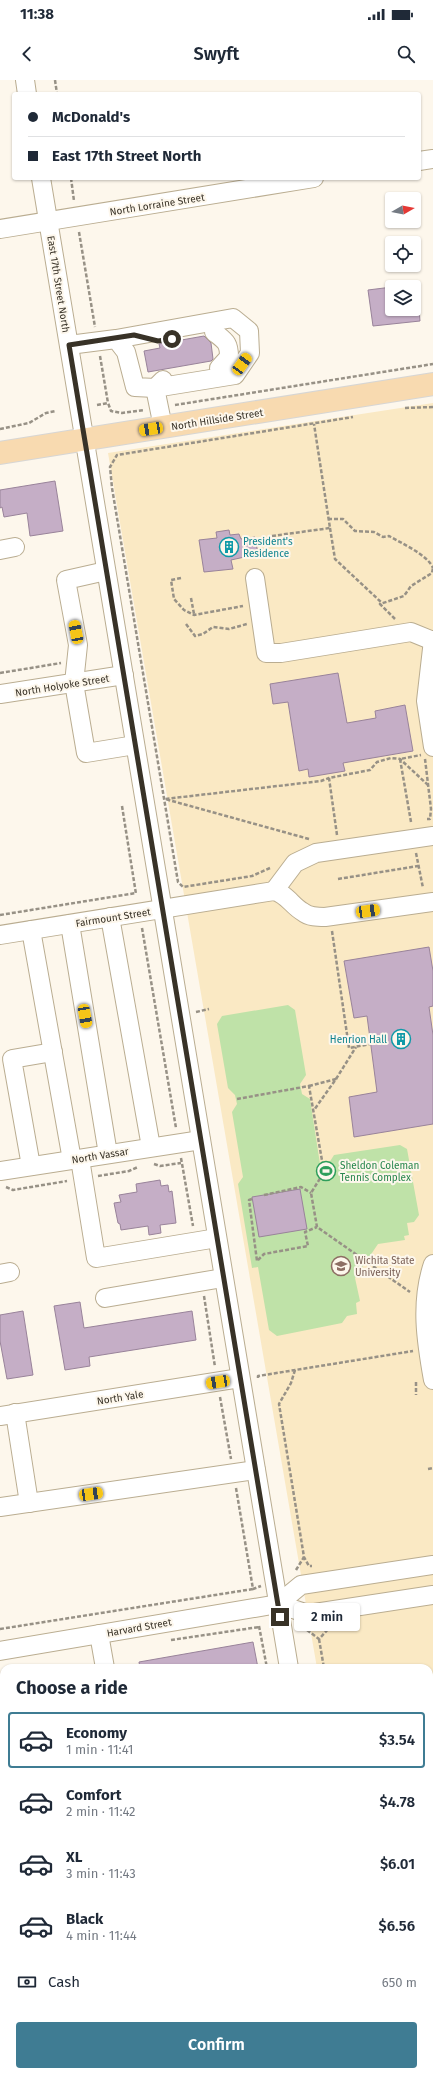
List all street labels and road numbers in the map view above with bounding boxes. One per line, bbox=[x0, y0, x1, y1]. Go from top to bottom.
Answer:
street label: North Lorraine Street bbox=[109, 191, 206, 218]
street label: East 17th Street North bbox=[44, 235, 72, 334]
street label: North Hillside Street bbox=[170, 407, 264, 433]
street label: North Holyoke Street bbox=[14, 673, 110, 699]
street label: Fairmount Street bbox=[75, 906, 152, 930]
street label: North Vassar bbox=[71, 1146, 130, 1166]
street label: North Yale bbox=[96, 1388, 144, 1408]
street label: Harvard Street bbox=[106, 1616, 173, 1640]

